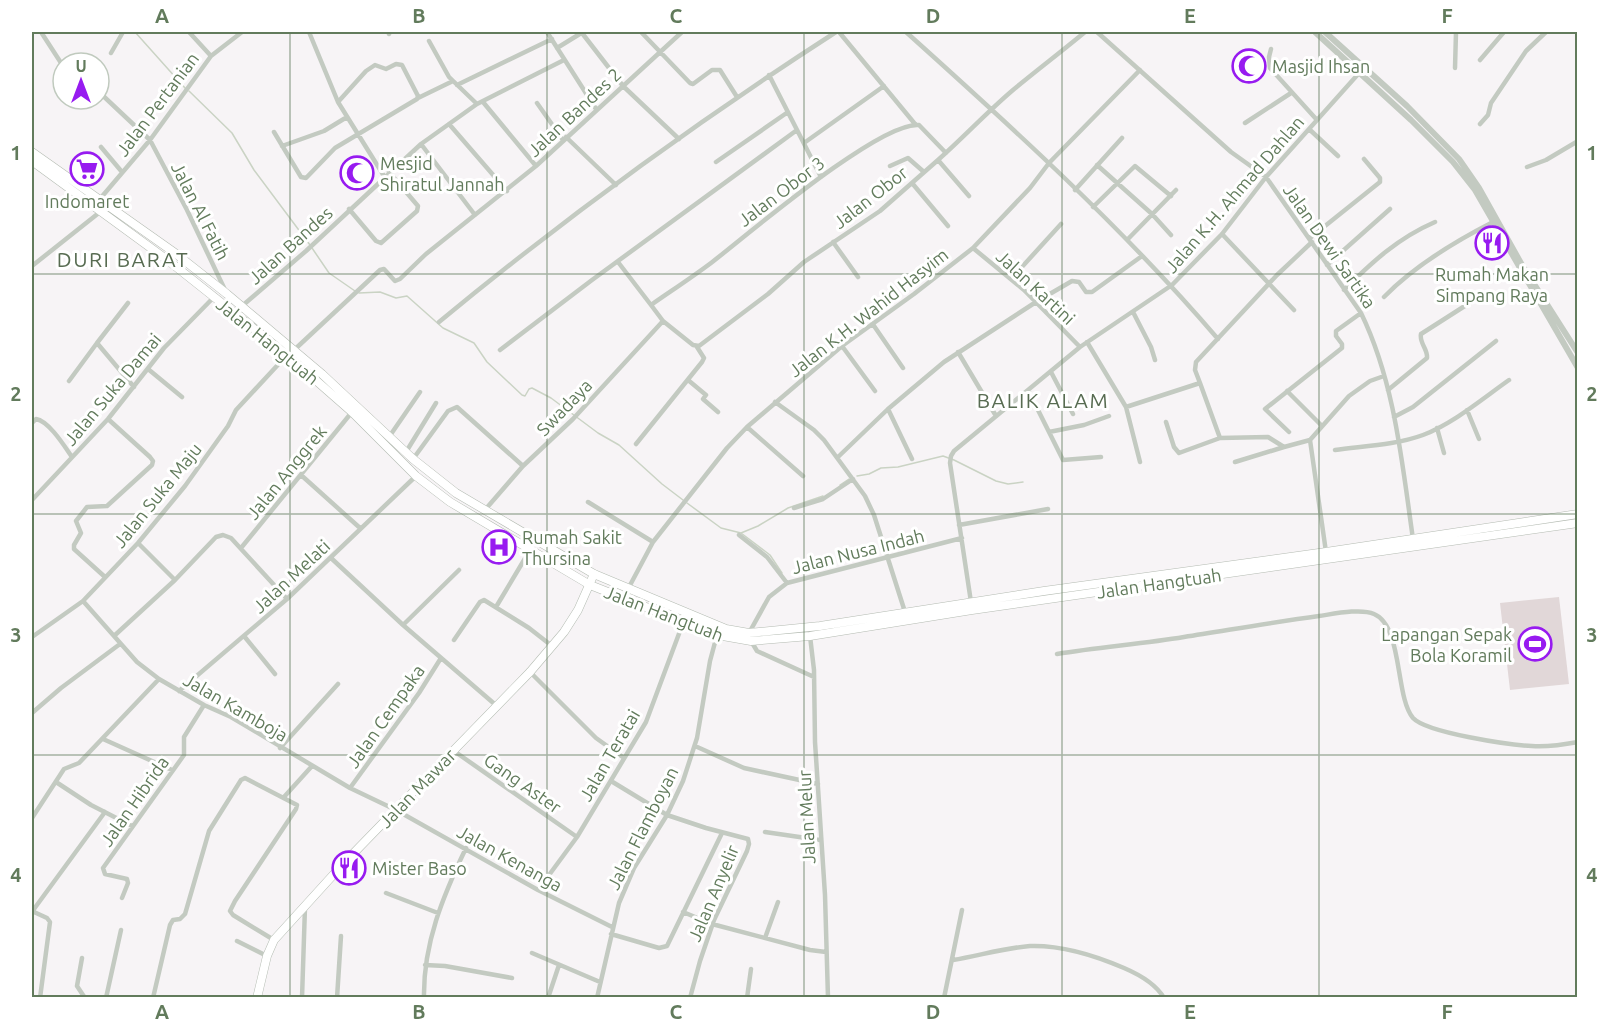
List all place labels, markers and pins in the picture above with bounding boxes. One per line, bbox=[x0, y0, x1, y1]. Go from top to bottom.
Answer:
mosque icon: Masjid Ihsan bbox=[1231, 48, 1267, 84]
place label: Masjid Ihsan bbox=[1272, 56, 1370, 76]
supermarket icon: Indomaret bbox=[69, 151, 105, 187]
place label: Mesjid Shiratul Jannah bbox=[380, 153, 505, 194]
mosque icon: Mesjid Shiratul Jannah bbox=[339, 155, 375, 191]
place label: Indomaret bbox=[45, 191, 129, 211]
restaurant icon: Rumah Makan Simpang Raya bbox=[1474, 225, 1510, 261]
place label: Rumah Makan Simpang Raya bbox=[1435, 264, 1549, 305]
place label: Rumah Sakit Thursina bbox=[522, 527, 622, 568]
hospital icon: Rumah Sakit Thursina bbox=[481, 529, 517, 565]
place label: Lapangan Sepak Bola Koramil bbox=[1381, 624, 1512, 665]
sports icon: Lapangan Sepak Bola Koramil bbox=[1517, 626, 1553, 662]
restaurant icon: Mister Baso bbox=[331, 850, 367, 886]
place label: Mister Baso bbox=[372, 858, 467, 878]

